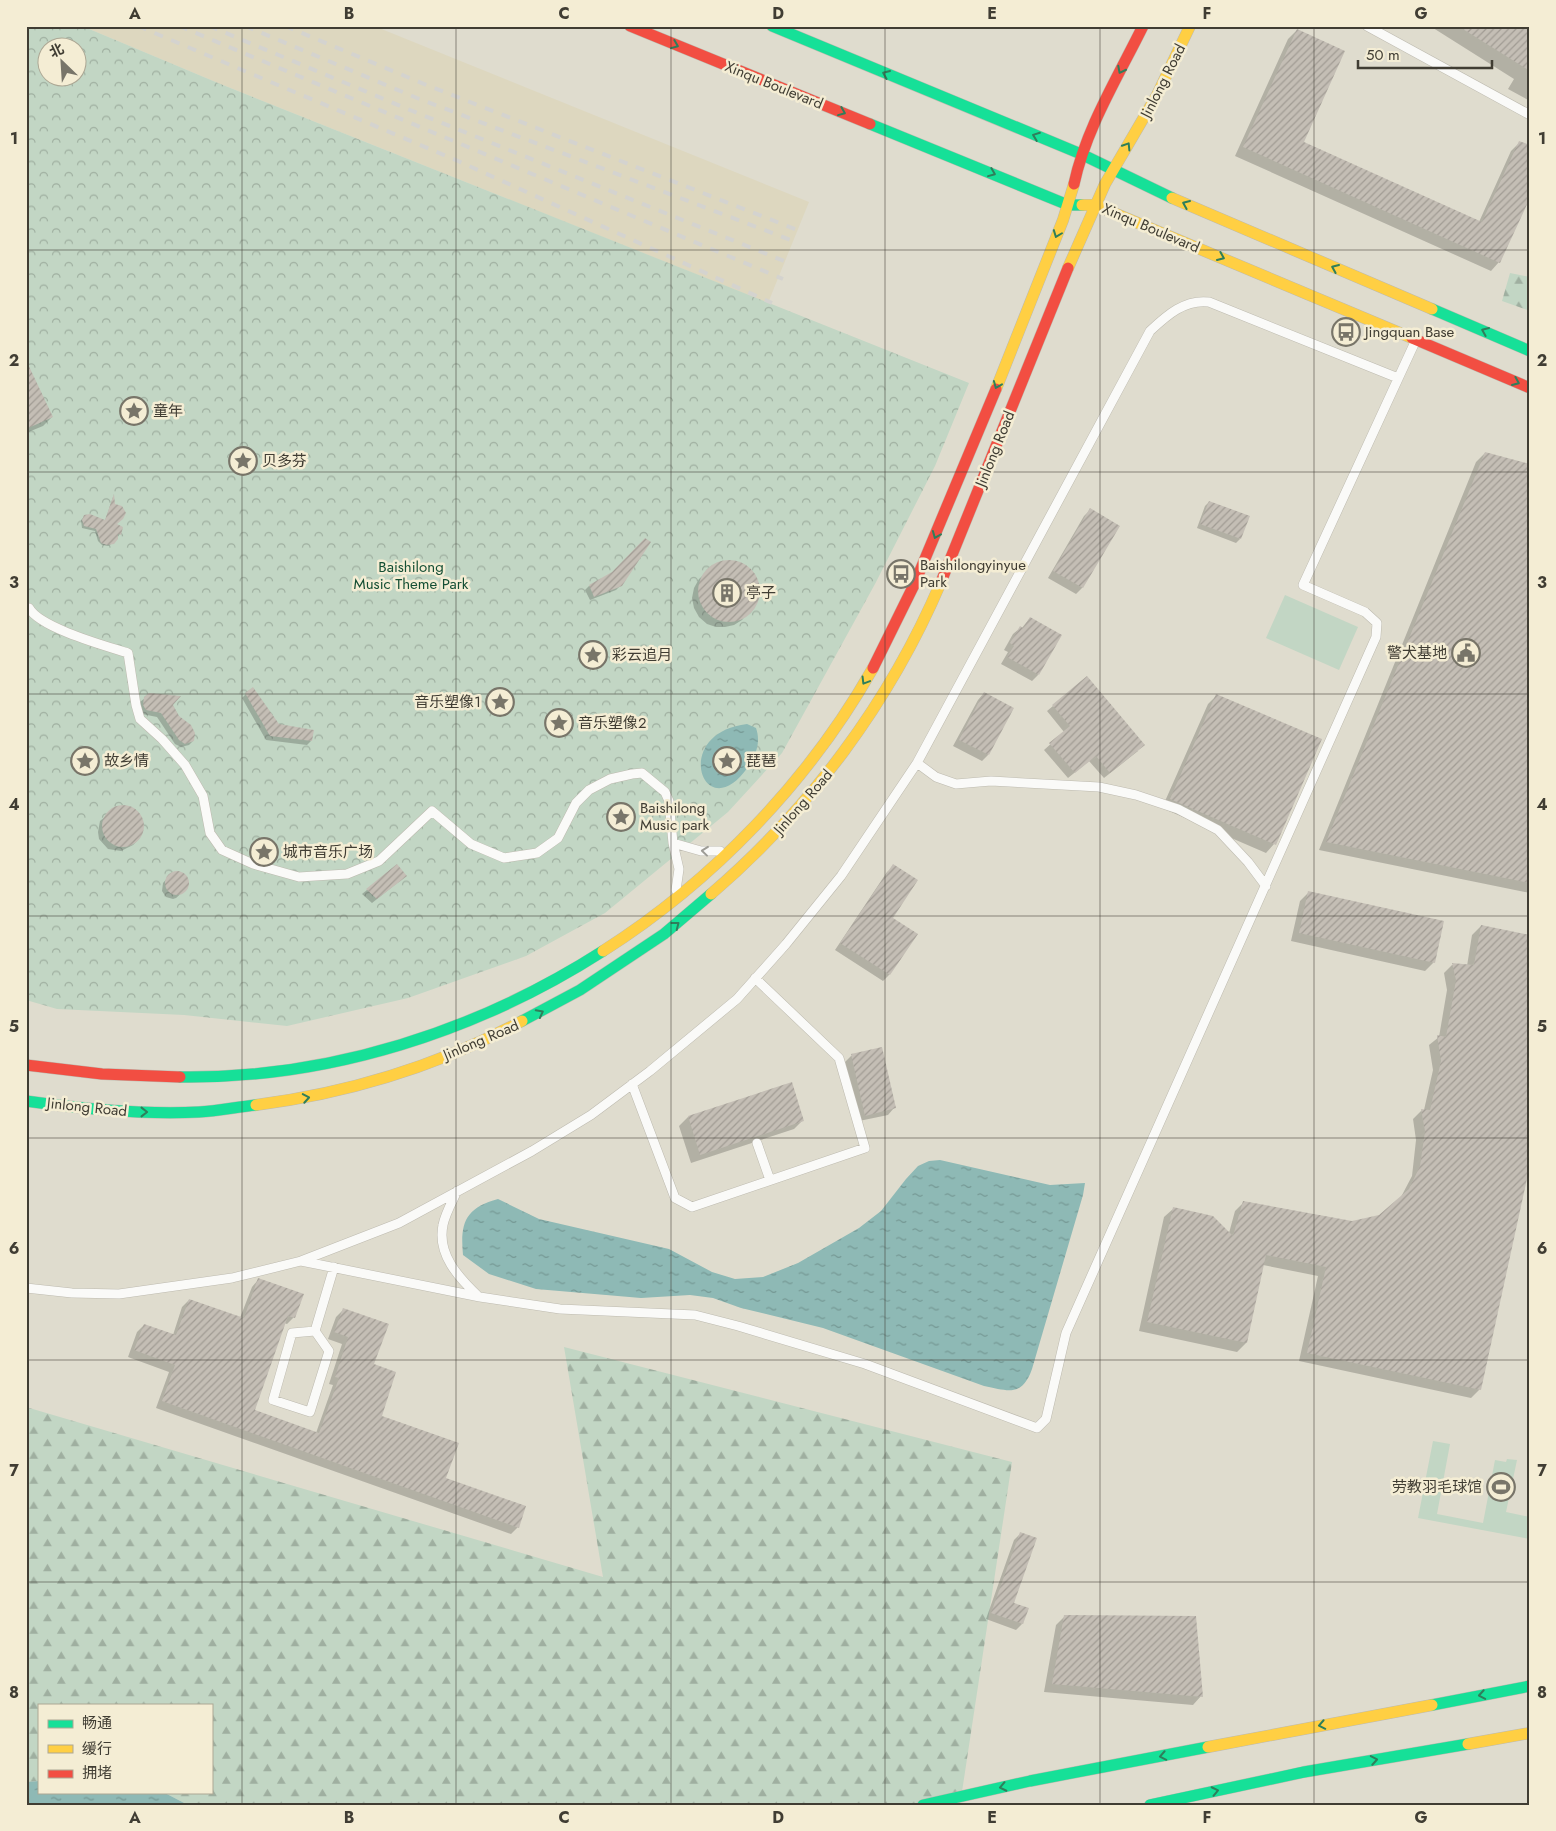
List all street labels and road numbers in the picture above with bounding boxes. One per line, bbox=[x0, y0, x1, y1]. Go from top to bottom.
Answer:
street label: Jinlong Road bbox=[1134, 40, 1191, 124]
street label: Xinqu Boulevard bbox=[722, 55, 826, 115]
street label: Xinqu Boulevard bbox=[1099, 198, 1203, 258]
street label: Jinlong Road bbox=[969, 408, 1020, 492]
street label: Jinlong Road bbox=[767, 764, 838, 841]
street label: Jinlong Road bbox=[438, 1014, 522, 1067]
street label: Jinlong Road bbox=[44, 1092, 128, 1122]

